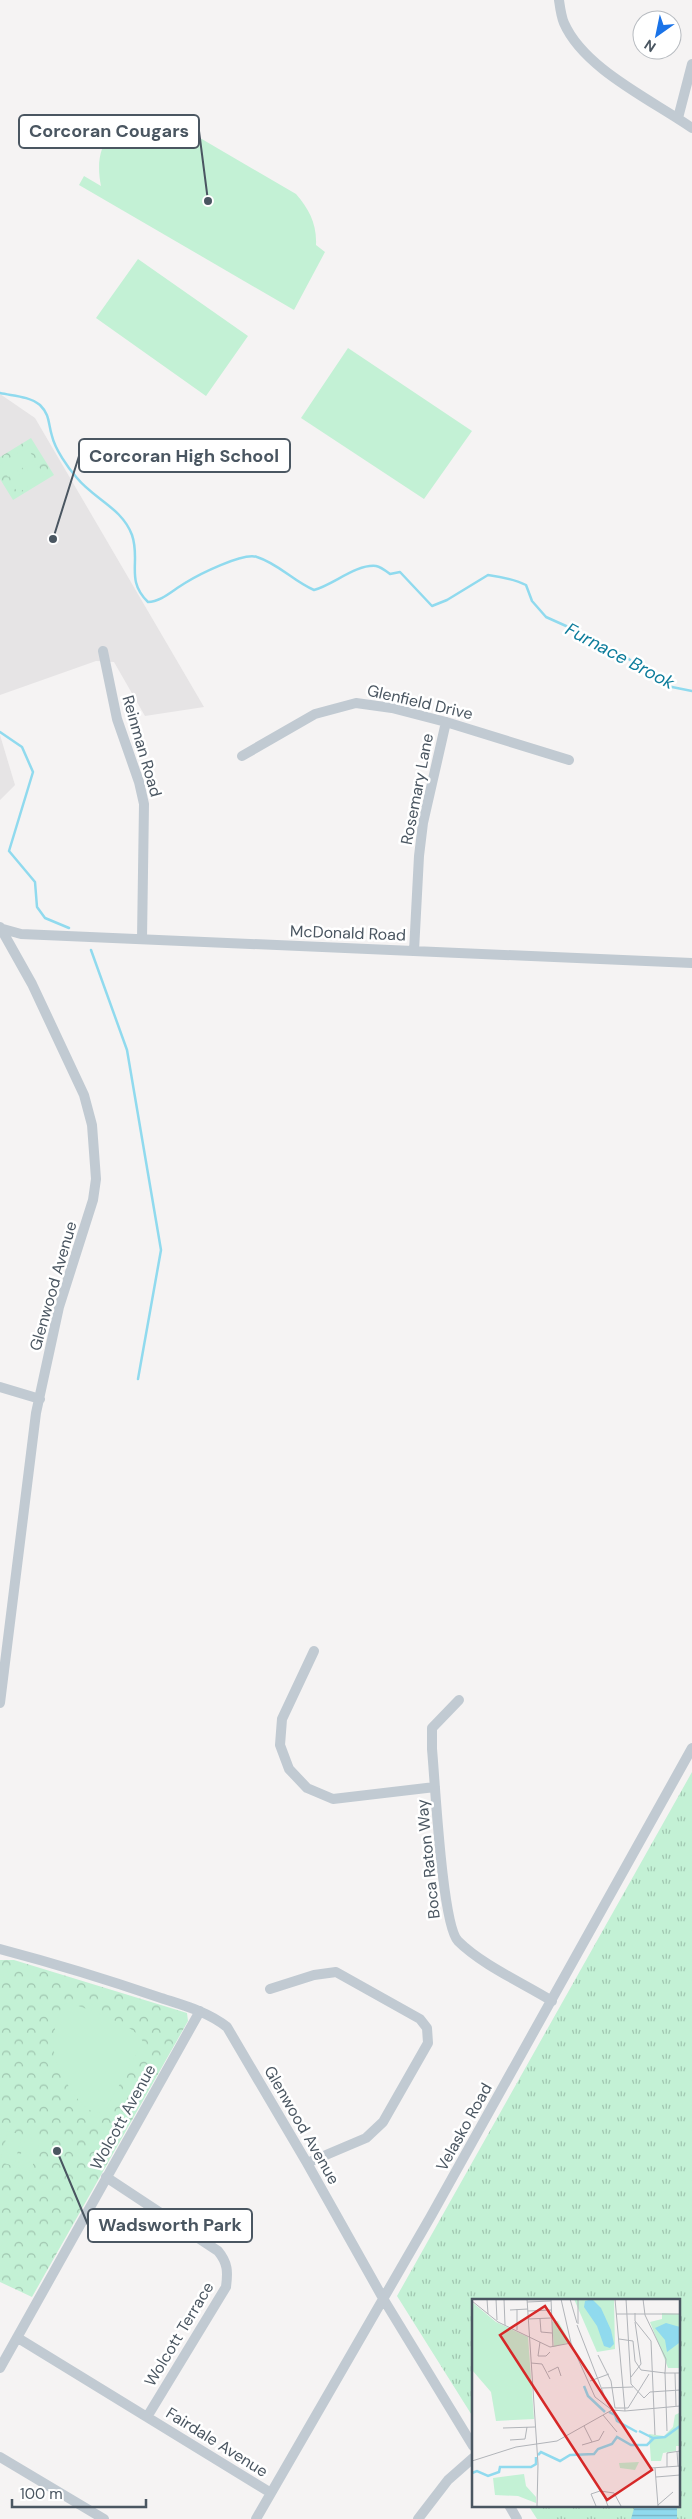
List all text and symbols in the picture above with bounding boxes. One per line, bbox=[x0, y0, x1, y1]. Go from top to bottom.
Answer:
north arrow bbox=[632, 10, 682, 60]
text: N bbox=[641, 36, 659, 56]
callout: Corcoran Cougars bbox=[19, 115, 199, 148]
text: Corcoran Cougars bbox=[29, 119, 189, 143]
callout: Corcoran High School bbox=[79, 439, 290, 472]
text: Corcoran High School bbox=[89, 444, 279, 468]
water label: Furnace Brook bbox=[561, 617, 679, 695]
street label: Glenfield Drive bbox=[365, 680, 475, 724]
street label: Reinman Road bbox=[117, 693, 167, 799]
street label: Rosemary Lane bbox=[396, 731, 438, 847]
street label: McDonald Road bbox=[290, 920, 406, 946]
street label: Glenwood Avenue bbox=[25, 1219, 81, 1353]
street label: Boca Raton Way bbox=[411, 1798, 445, 1920]
street label: Wolcott Avenue bbox=[85, 2061, 161, 2173]
street label: Glenwood Avenue bbox=[260, 2062, 344, 2188]
street label: Velasko Road bbox=[431, 2079, 497, 2175]
callout: Wadsworth Park bbox=[88, 2209, 252, 2242]
text: Wadsworth Park bbox=[98, 2213, 242, 2237]
street label: Wolcott Terrace bbox=[140, 2278, 218, 2390]
inset map bbox=[472, 2299, 680, 2506]
street label: Fairdale Avenue bbox=[162, 2402, 272, 2482]
scale bar bbox=[12, 2476, 146, 2508]
text: 100 m bbox=[20, 2484, 63, 2504]

